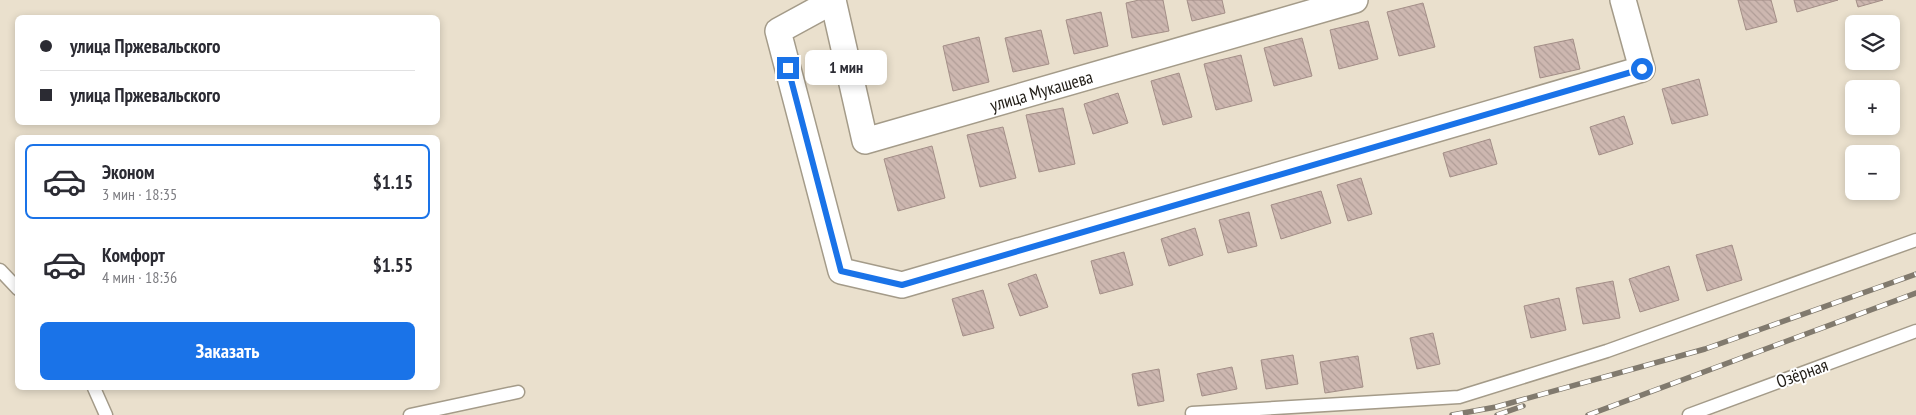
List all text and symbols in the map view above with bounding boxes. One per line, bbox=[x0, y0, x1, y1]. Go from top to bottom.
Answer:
map controls bbox=[1845, 15, 1900, 200]
button: layers bbox=[1845, 15, 1900, 70]
text: улица Пржевальского bbox=[70, 34, 221, 58]
callout: 1 мин bbox=[806, 50, 888, 86]
route end bbox=[777, 57, 799, 79]
text: 1 мин bbox=[829, 57, 863, 77]
route start bbox=[1631, 58, 1653, 80]
street label: улица Мукашева bbox=[987, 65, 1095, 116]
button: + bbox=[1845, 80, 1900, 135]
text: улица Пржевальского bbox=[70, 83, 221, 107]
button: − bbox=[1845, 145, 1900, 200]
icon: car bbox=[42, 159, 87, 204]
text: Эконом bbox=[102, 160, 155, 184]
text: $1.15 bbox=[373, 170, 413, 194]
text: 3 мин · 18:35 bbox=[102, 184, 177, 204]
icon: car bbox=[42, 242, 87, 287]
text: Комфорт bbox=[102, 243, 165, 267]
text: $1.55 bbox=[373, 253, 413, 277]
text: 4 мин · 18:36 bbox=[102, 267, 177, 287]
button: Заказать bbox=[40, 322, 415, 380]
street label: Озёрная bbox=[1773, 353, 1831, 393]

